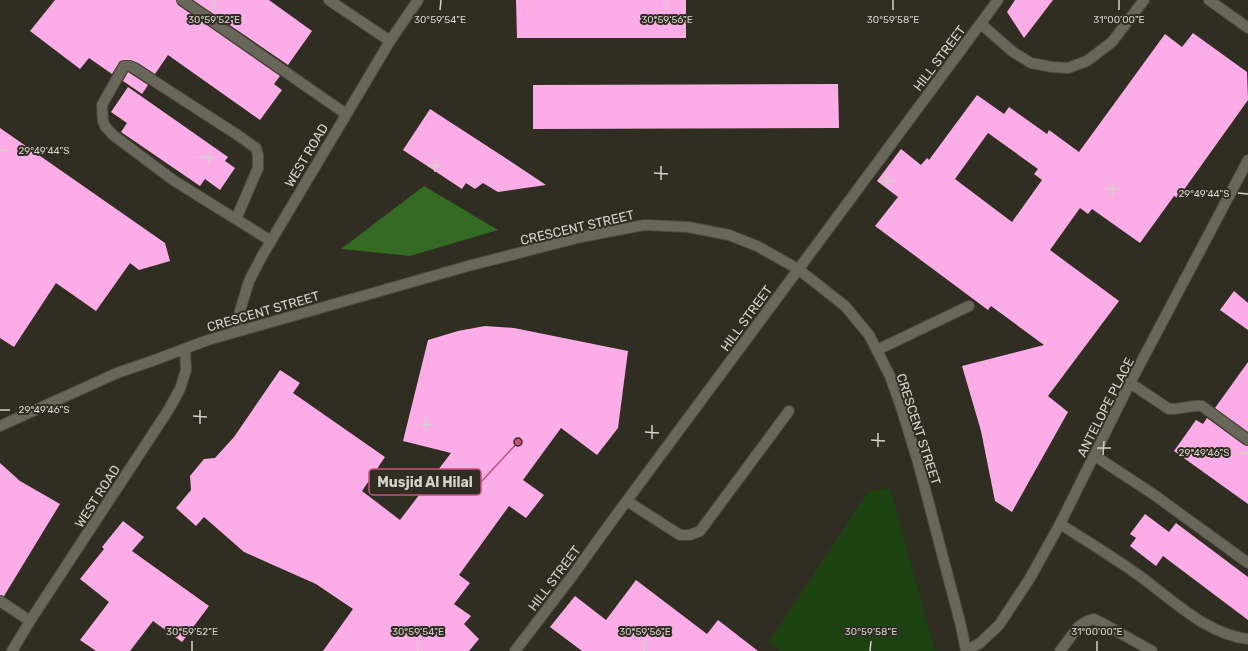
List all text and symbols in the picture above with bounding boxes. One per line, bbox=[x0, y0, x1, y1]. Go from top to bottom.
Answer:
text: 30°59'52"E bbox=[188, 14, 240, 26]
text: 30°59'54"E bbox=[414, 14, 466, 26]
text: 30°59'56"E bbox=[641, 14, 693, 26]
text: 30°59'58"E bbox=[867, 14, 919, 26]
text: 31°00'00"E bbox=[1093, 14, 1145, 26]
street label: HILL STREET bbox=[910, 22, 969, 94]
street label: WEST ROAD bbox=[282, 121, 331, 190]
text: 29°49'44"S bbox=[18, 145, 70, 157]
text: 29°49'44"S bbox=[1178, 188, 1230, 200]
street label: CRESCENT STREET bbox=[519, 207, 636, 248]
street label: HILL STREET bbox=[718, 282, 776, 354]
street label: CRESCENT STREET bbox=[205, 288, 322, 335]
street label: ANTELOPE PLACE bbox=[1074, 355, 1137, 459]
street label: CRESCENT STREET bbox=[893, 371, 944, 487]
text: 29°49'46"S bbox=[19, 404, 69, 416]
text: 29°49'46"S bbox=[1179, 447, 1229, 459]
street label: WEST ROAD bbox=[72, 462, 123, 530]
callout: Musjid Al Hilal bbox=[369, 469, 481, 495]
text: Musjid Al Hilal bbox=[377, 474, 473, 491]
street label: HILL STREET bbox=[525, 542, 584, 614]
text: 30°59'52"E bbox=[166, 626, 218, 638]
text: 30°59'54"E bbox=[392, 626, 444, 638]
text: 30°59'56"E bbox=[619, 626, 671, 638]
text: 30°59'58"E bbox=[845, 626, 897, 638]
text: 31°00'00"E bbox=[1071, 626, 1123, 638]

